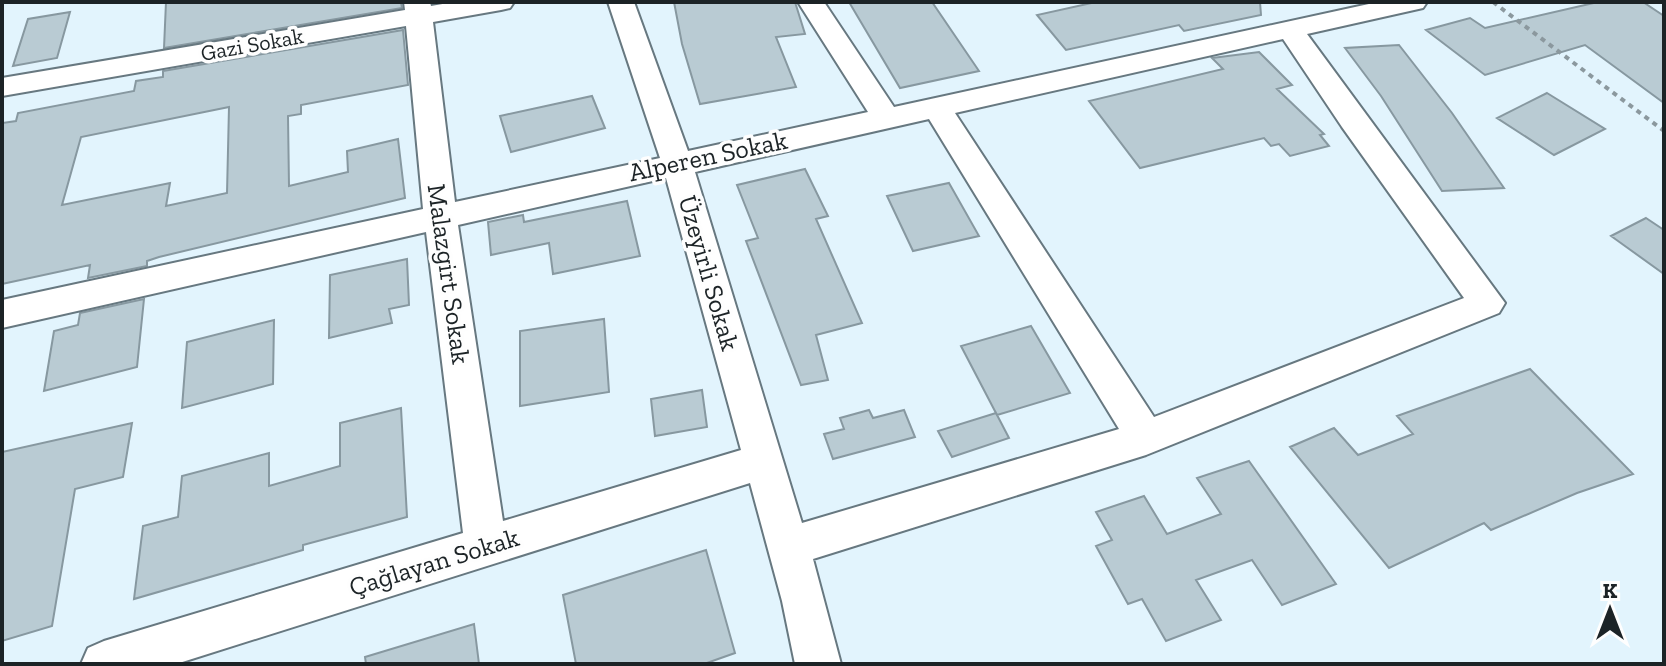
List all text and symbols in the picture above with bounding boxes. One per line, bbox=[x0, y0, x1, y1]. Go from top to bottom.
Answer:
street label: Gazi Sokak bbox=[199, 22, 306, 67]
street label: Alperen Sokak bbox=[626, 124, 791, 188]
street label: Malazgirt Sokak bbox=[421, 182, 478, 367]
street label: Üzeyirli Sokak bbox=[672, 192, 747, 355]
street label: Çağlayan Sokak bbox=[345, 521, 523, 603]
north arrow bbox=[1570, 570, 1650, 650]
text: K bbox=[1603, 577, 1618, 604]

